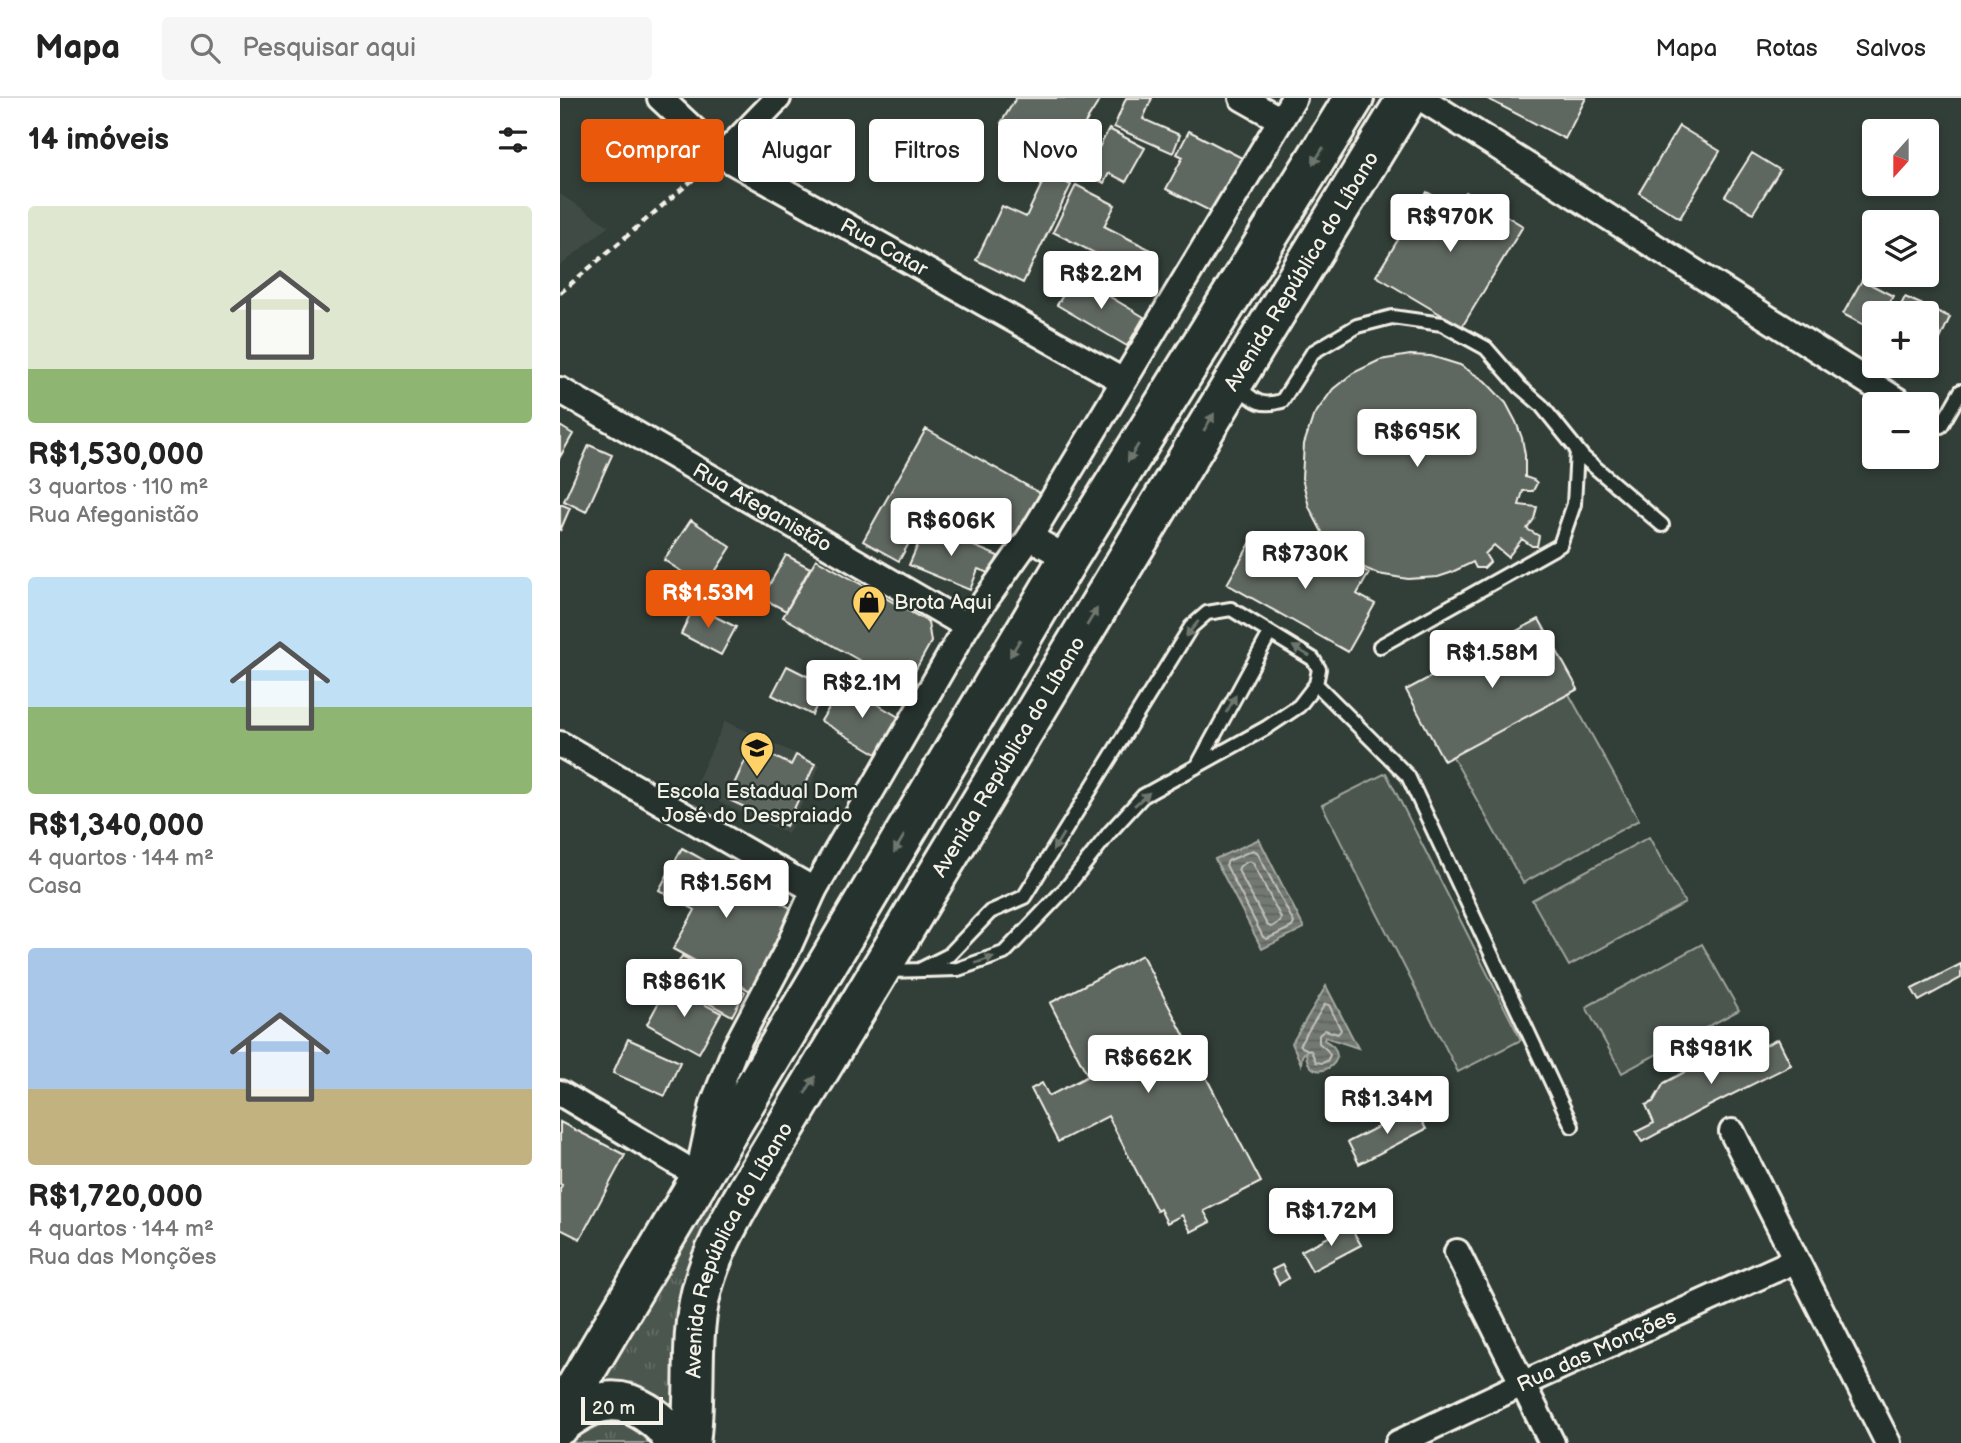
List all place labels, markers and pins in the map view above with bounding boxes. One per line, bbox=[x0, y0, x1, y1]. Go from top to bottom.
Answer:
pin: R$970K bbox=[1393, 194, 1507, 254]
pin: R$2.2M bbox=[1044, 252, 1158, 311]
pin: R$695K bbox=[1360, 410, 1474, 469]
pin: R$606K bbox=[894, 498, 1008, 558]
pin: R$730K bbox=[1248, 532, 1362, 591]
pin: R$1.53M bbox=[643, 570, 773, 630]
shop icon: Brota Aqui bbox=[850, 583, 888, 632]
place label: Brota Aqui bbox=[894, 590, 992, 615]
pin: R$1.58M bbox=[1427, 630, 1557, 690]
pin: R$2.1M bbox=[805, 660, 919, 720]
school or university icon: Escola Estadual Dom José do Despraiado bbox=[738, 729, 776, 778]
place label: Escola Estadual Dom José do Despraiado bbox=[656, 779, 858, 828]
pin: R$1.56M bbox=[661, 860, 791, 920]
pin: R$861K bbox=[627, 960, 741, 1019]
pin: R$981K bbox=[1654, 1026, 1768, 1086]
pin: R$662K bbox=[1091, 1035, 1205, 1095]
pin: R$1.34M bbox=[1322, 1076, 1452, 1136]
pin: R$1.72M bbox=[1266, 1188, 1396, 1248]

